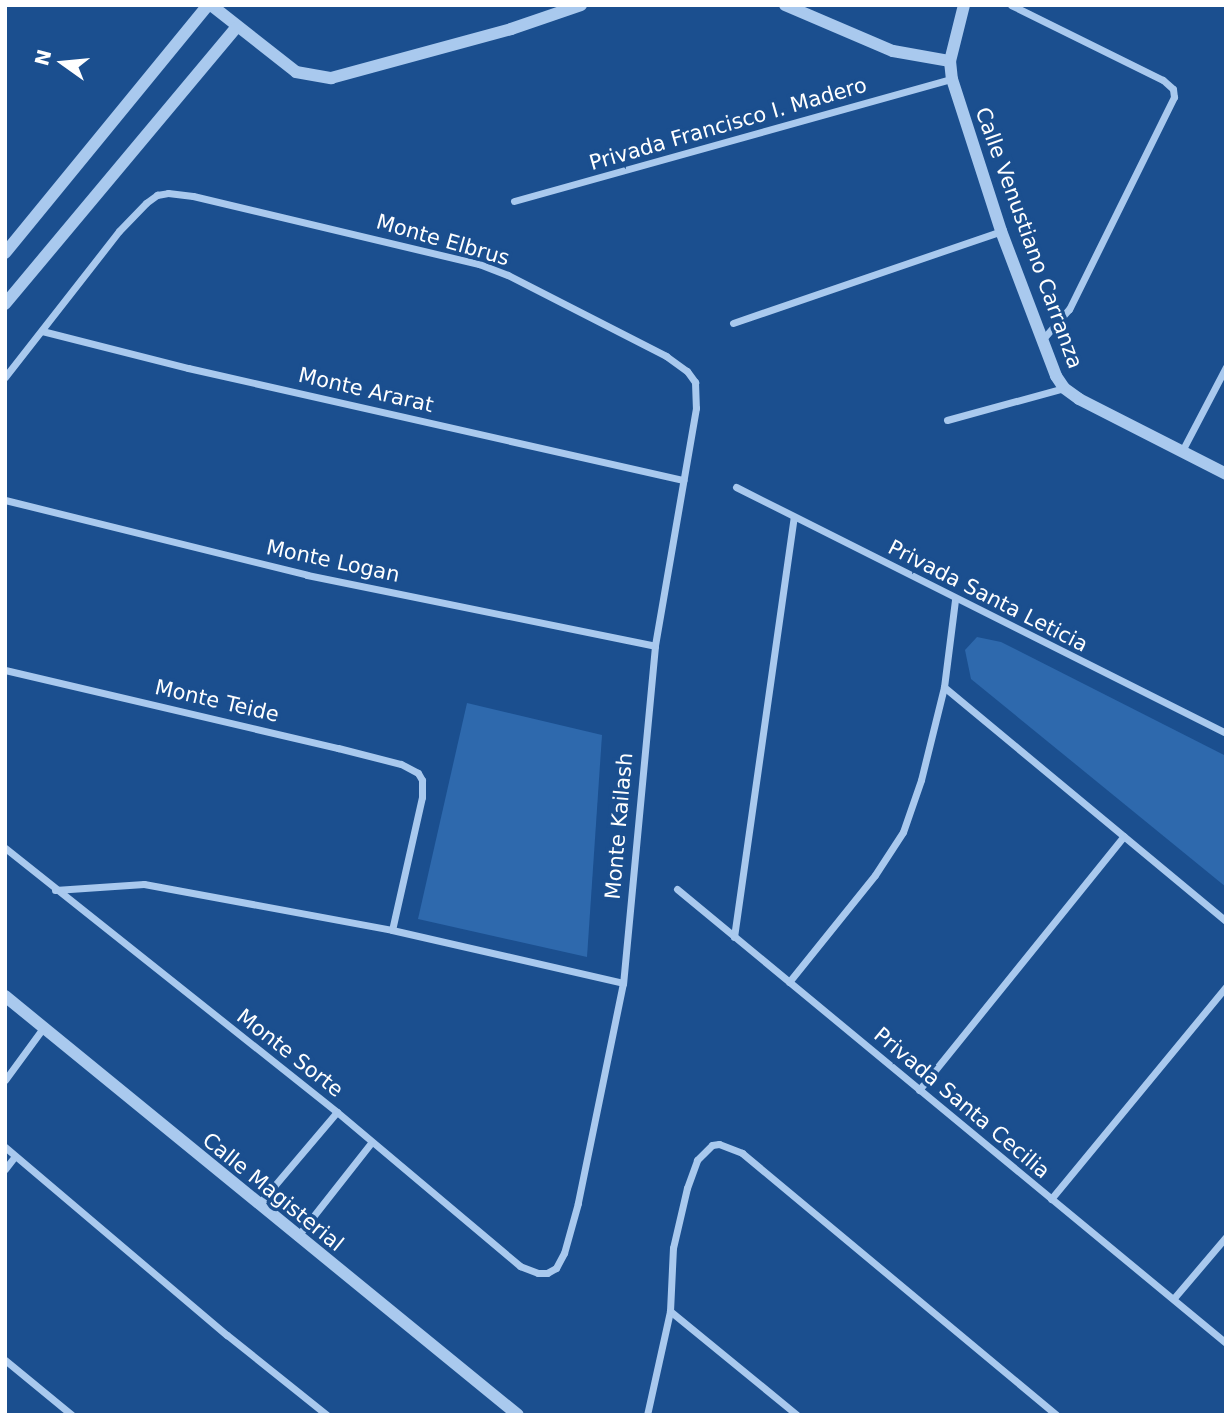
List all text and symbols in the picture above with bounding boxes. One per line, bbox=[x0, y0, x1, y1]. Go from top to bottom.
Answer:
north arrow bbox=[28, 28, 98, 98]
text: N bbox=[30, 47, 55, 68]
street label: Privada Francisco I. Madero bbox=[586, 72, 870, 176]
street label: Calle Venustiano Carranza bbox=[970, 104, 1088, 372]
street label: Monte Elbrus bbox=[373, 209, 513, 271]
street label: Monte Ararat bbox=[296, 362, 436, 418]
street label: Monte Logan bbox=[264, 535, 402, 587]
street label: Privada Santa Leticia bbox=[884, 535, 1092, 657]
street label: Monte Teide bbox=[153, 675, 281, 727]
street label: Monte Kailash bbox=[600, 752, 638, 900]
street label: Monte Sorte bbox=[232, 1004, 348, 1102]
street label: Privada Santa Cecilia bbox=[869, 1022, 1055, 1184]
street label: Calle Magisterial bbox=[197, 1127, 349, 1257]

